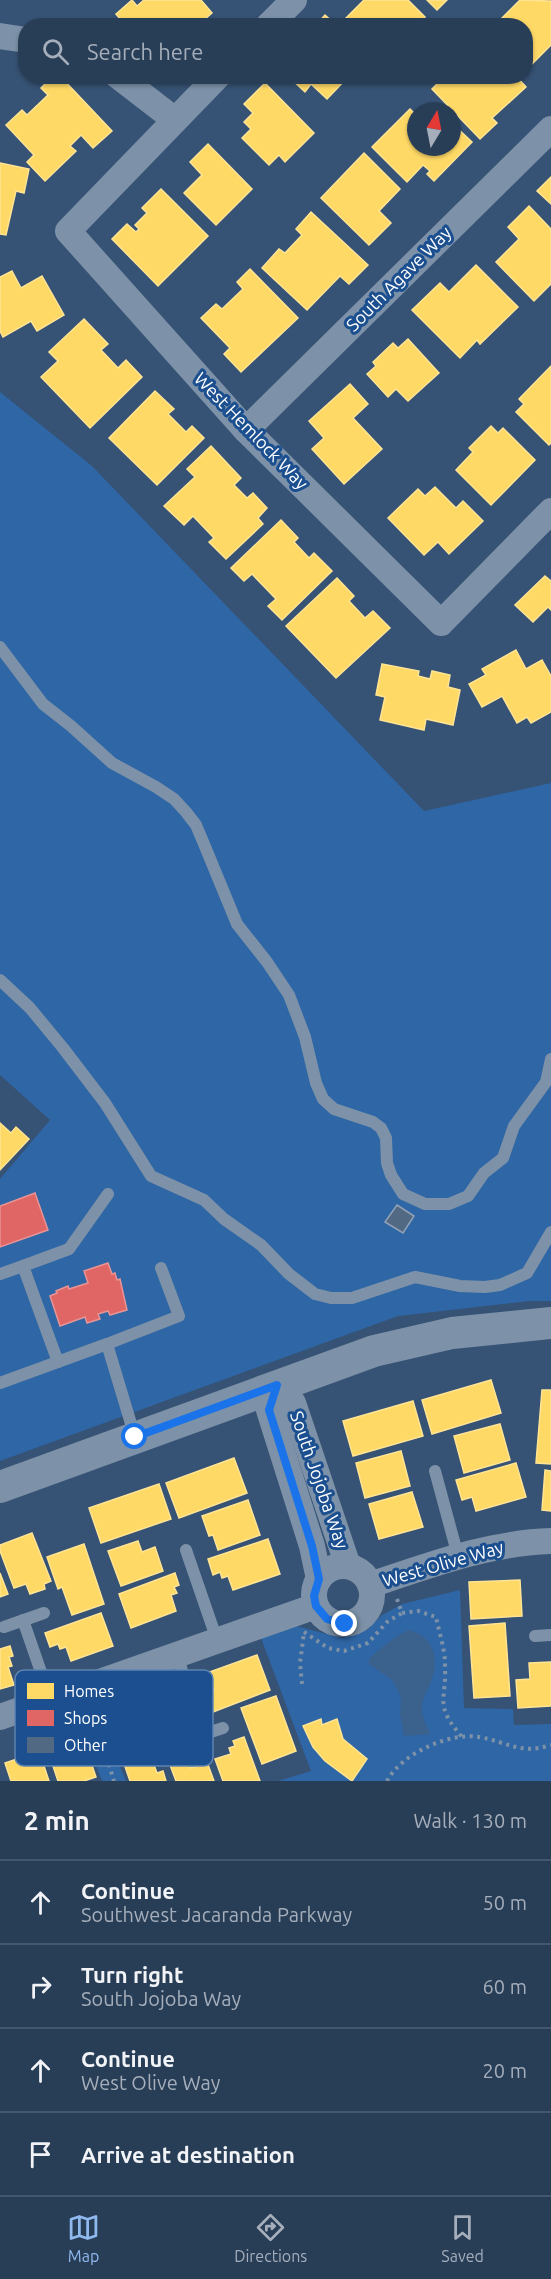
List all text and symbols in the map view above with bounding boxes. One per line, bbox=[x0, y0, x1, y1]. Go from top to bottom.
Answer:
search box bbox=[18, 18, 533, 84]
icon: search bbox=[39, 35, 72, 68]
text: Search here bbox=[87, 39, 203, 64]
north arrow bbox=[407, 102, 461, 156]
street label: South Agave Way bbox=[342, 222, 455, 335]
street label: West Hemlock Way bbox=[191, 368, 313, 493]
street label: South Jojoba Way bbox=[287, 1408, 353, 1551]
route start bbox=[121, 1423, 147, 1449]
street label: West Olive Way bbox=[380, 1536, 506, 1590]
route end bbox=[331, 1610, 357, 1636]
legend bbox=[15, 1670, 213, 1766]
text: Homes bbox=[64, 1682, 114, 1700]
text: Shops bbox=[64, 1709, 107, 1727]
text: Other bbox=[64, 1736, 107, 1754]
text: 2 min bbox=[24, 1806, 90, 1835]
text: Walk · 130 m bbox=[414, 1809, 527, 1832]
text: Continue bbox=[81, 1878, 175, 1903]
icon: ahead bbox=[24, 1886, 57, 1919]
text: 50 m bbox=[483, 1891, 527, 1914]
text: Southwest Jacaranda Parkway bbox=[81, 1903, 352, 1926]
text: Turn right bbox=[81, 1962, 183, 1987]
icon: right bbox=[24, 1970, 57, 2003]
text: 60 m bbox=[483, 1975, 527, 1998]
text: South Jojoba Way bbox=[81, 1987, 241, 2010]
text: Continue bbox=[81, 2046, 175, 2071]
icon: ahead bbox=[24, 2054, 57, 2087]
text: 20 m bbox=[483, 2059, 527, 2082]
text: West Olive Way bbox=[81, 2071, 220, 2094]
icon: arrive bbox=[24, 2138, 57, 2171]
text: Arrive at destination bbox=[81, 2142, 295, 2167]
tab: Map bbox=[67, 2211, 100, 2265]
tab: Directions bbox=[234, 2211, 307, 2265]
tab: Saved bbox=[441, 2211, 484, 2265]

